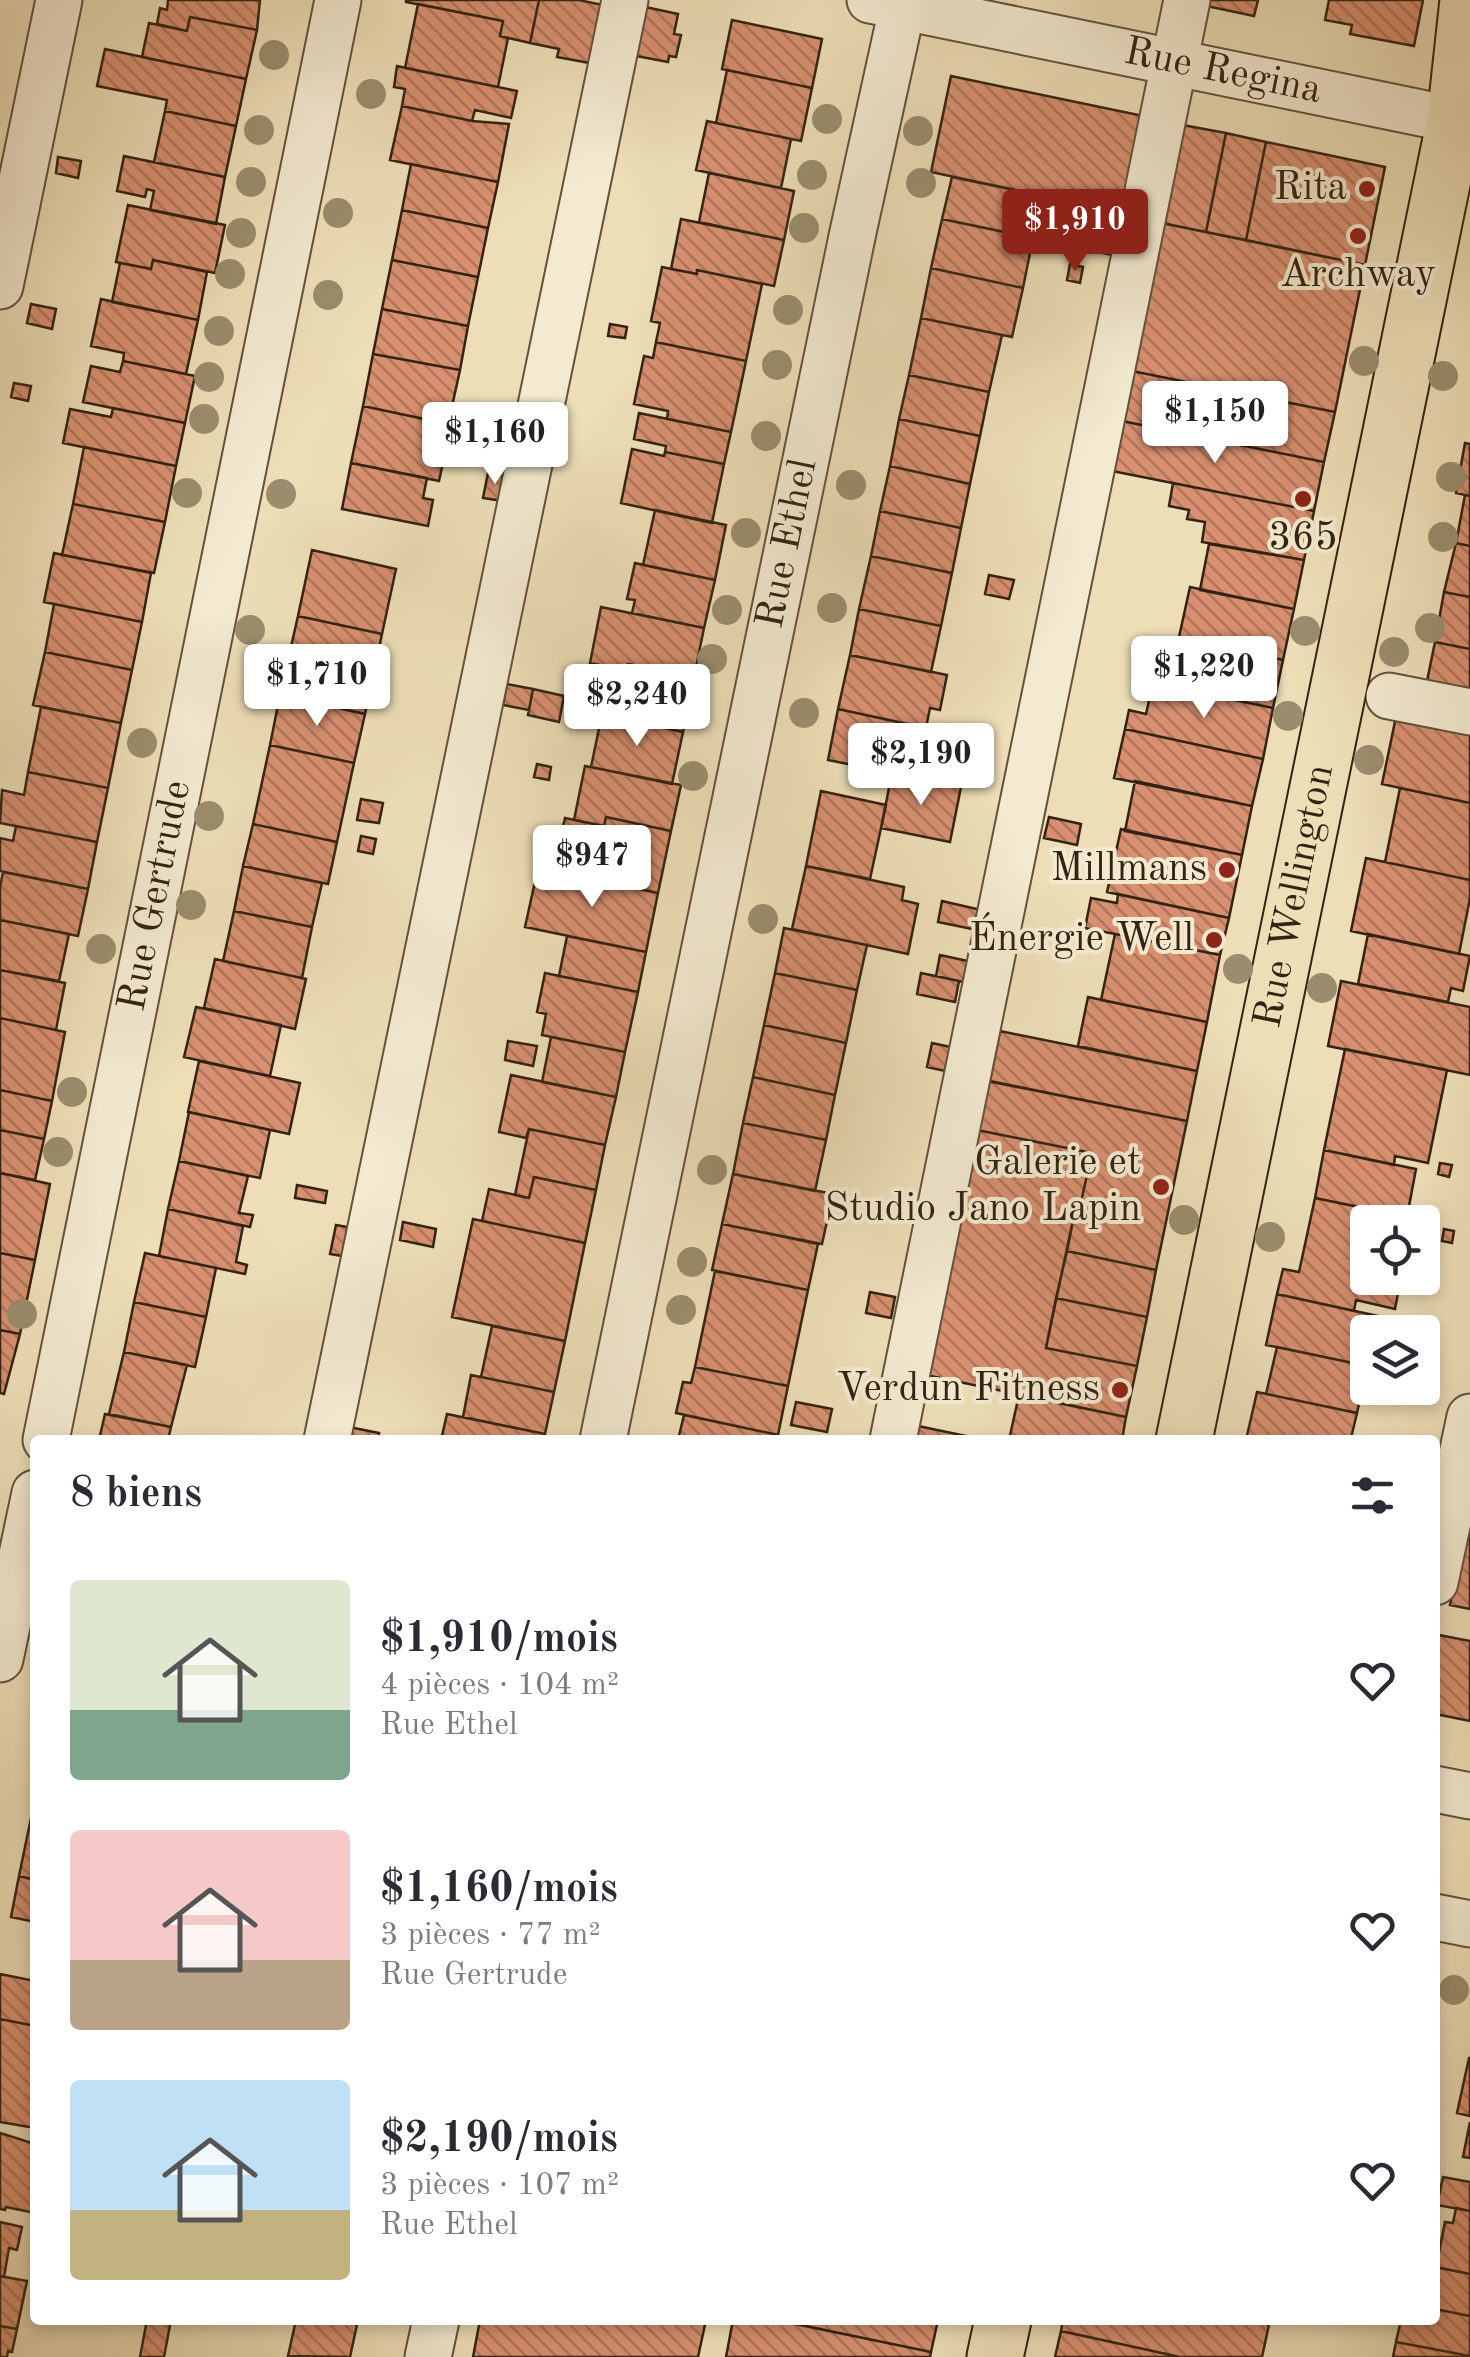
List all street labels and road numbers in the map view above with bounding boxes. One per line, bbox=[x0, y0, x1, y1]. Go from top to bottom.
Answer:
street label: Rue Regina bbox=[1120, 33, 1325, 112]
street label: Rue Ethel bbox=[751, 456, 825, 632]
street label: Rue Wellington bbox=[1249, 761, 1342, 1032]
street label: Rue Gertrude bbox=[113, 777, 199, 1015]

